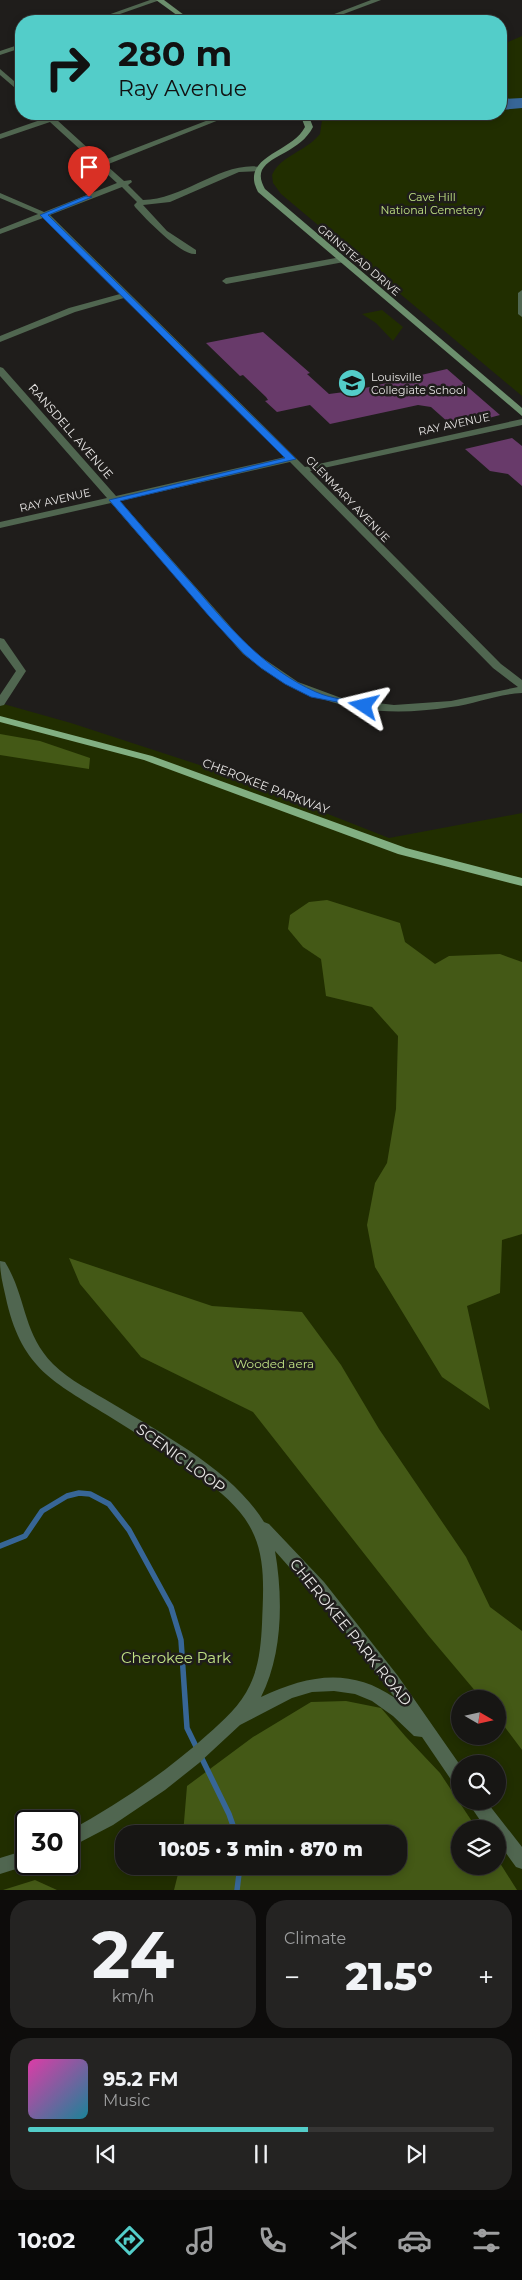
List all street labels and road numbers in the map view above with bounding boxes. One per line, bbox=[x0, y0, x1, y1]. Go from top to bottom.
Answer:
street label: GRINSTEAD DRIVE bbox=[315, 221, 403, 299]
street label: RANSDELL AVENUE bbox=[26, 380, 116, 482]
street label: RAY AVENUE bbox=[417, 410, 491, 438]
street label: GLENMARY AVENUE bbox=[303, 453, 393, 545]
street label: RAY AVENUE bbox=[18, 485, 92, 515]
street label: CHEROKEE PARKWAY bbox=[200, 755, 332, 817]
street label: SCENIC LOOP bbox=[133, 1419, 229, 1497]
street label: CHEROKEE PARK ROAD bbox=[286, 1555, 416, 1709]

